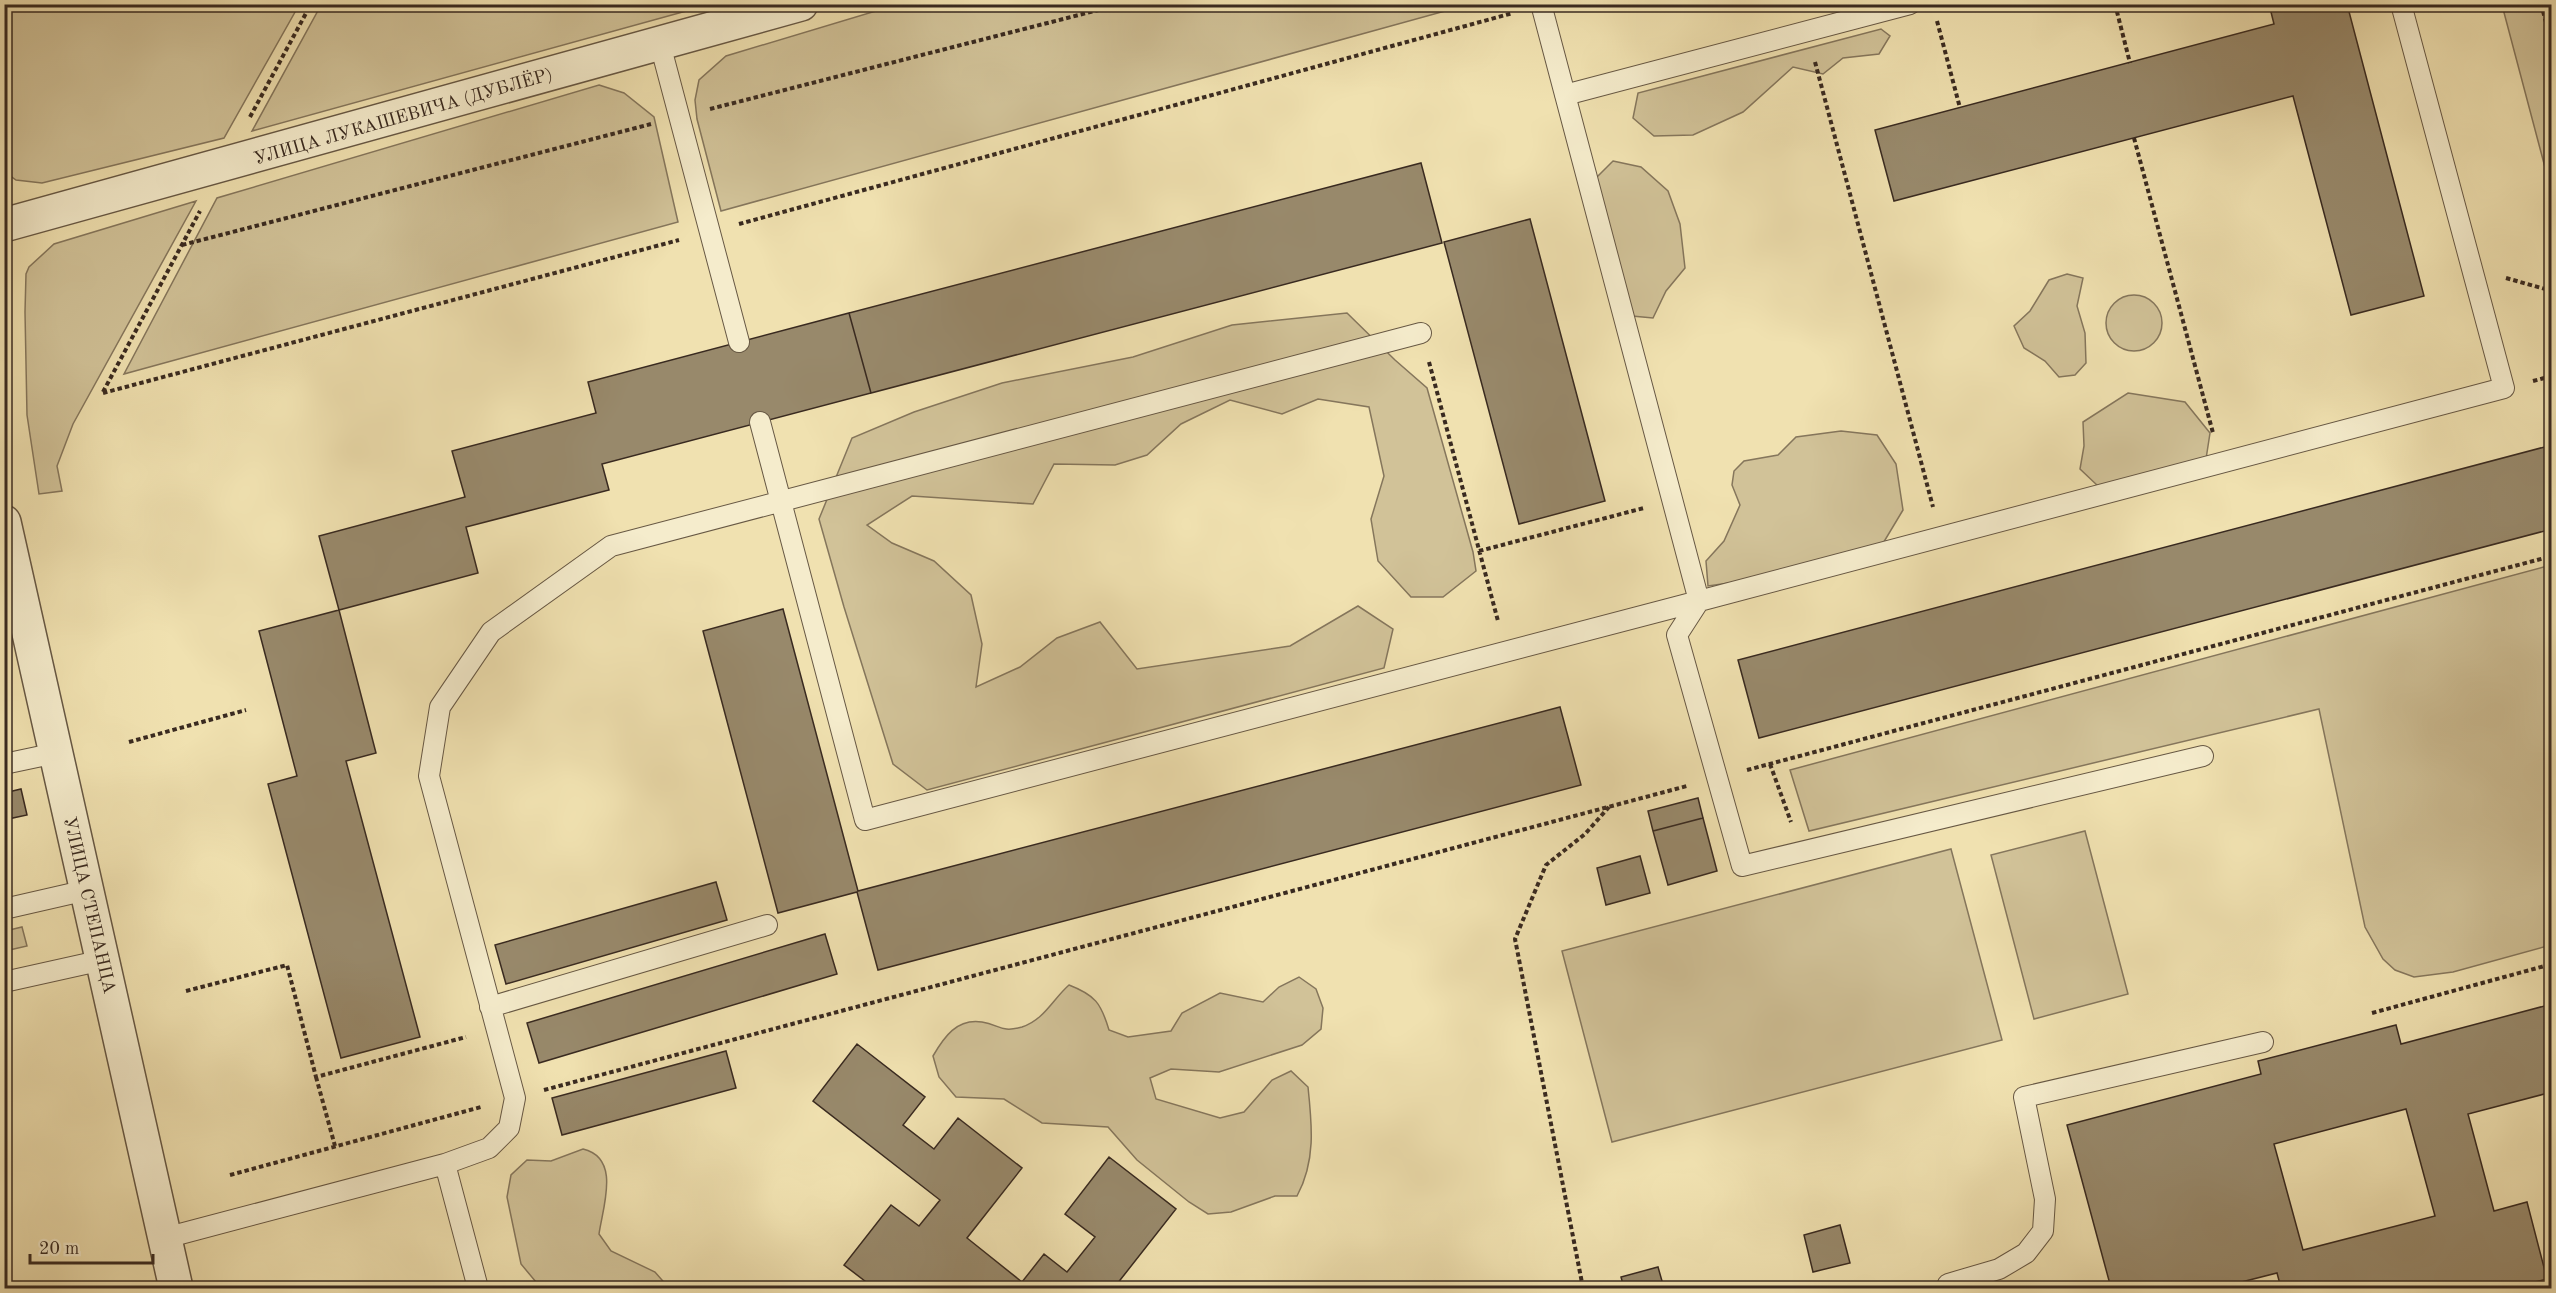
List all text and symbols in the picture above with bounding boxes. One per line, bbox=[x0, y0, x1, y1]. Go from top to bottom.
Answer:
street label: УЛИЦА ЛУКАШЕВИЧА (ДУБЛЁР) bbox=[251, 63, 555, 168]
street label: УЛИЦА СТЕПАНЦА bbox=[60, 815, 118, 996]
scale bar bbox=[30, 1227, 153, 1265]
text: 20 m bbox=[39, 1240, 79, 1258]

